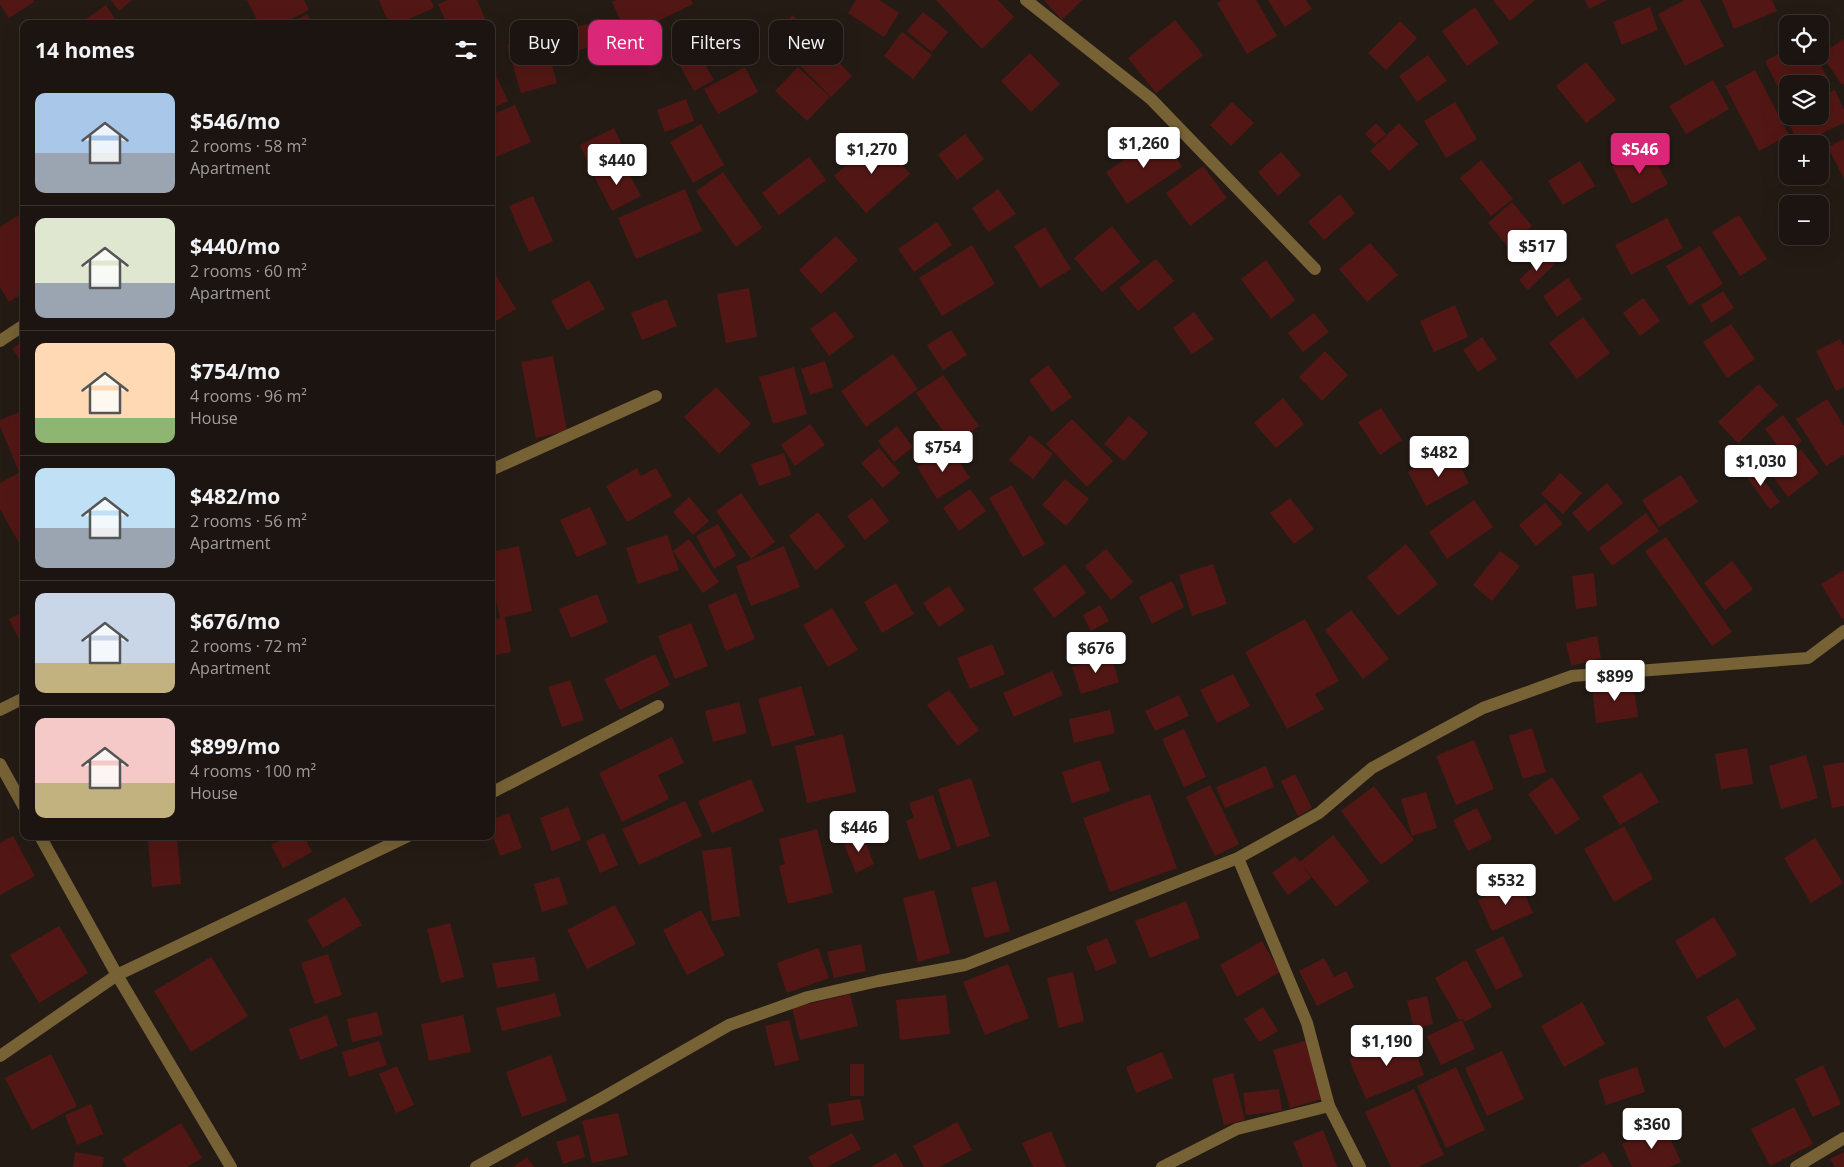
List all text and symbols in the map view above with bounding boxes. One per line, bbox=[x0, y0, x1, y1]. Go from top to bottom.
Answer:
map controls bbox=[1779, 15, 1829, 245]
button: locate bbox=[1779, 15, 1829, 65]
chip: Buy bbox=[510, 20, 578, 65]
chip: Rent bbox=[588, 20, 662, 65]
chip: Filters bbox=[672, 20, 759, 65]
chip: New bbox=[769, 20, 843, 65]
text: 14 homes bbox=[35, 36, 135, 64]
icon: filters bbox=[452, 36, 480, 64]
button: layers bbox=[1779, 75, 1829, 125]
text: $546/mo bbox=[190, 107, 280, 135]
icon: home bbox=[75, 113, 135, 173]
pin: $1,260 bbox=[1103, 126, 1185, 169]
pin: $1,270 bbox=[831, 132, 913, 175]
text: $1,260 bbox=[1119, 132, 1169, 154]
pin: $546 bbox=[1610, 132, 1670, 175]
text: 2 rooms · 58 m² bbox=[190, 135, 307, 157]
button: + bbox=[1779, 135, 1829, 185]
text: $1,270 bbox=[847, 138, 897, 160]
text: $546 bbox=[1622, 138, 1658, 160]
pin: $440 bbox=[587, 144, 647, 186]
text: $440 bbox=[599, 149, 635, 171]
text: Apartment bbox=[190, 157, 270, 179]
button: − bbox=[1779, 195, 1829, 245]
pin: $517 bbox=[1507, 230, 1567, 272]
text: $440/mo bbox=[190, 232, 280, 260]
text: $517 bbox=[1519, 235, 1555, 257]
icon: home bbox=[75, 238, 135, 298]
text: 2 rooms · 60 m² bbox=[190, 260, 307, 282]
text: Apartment bbox=[190, 282, 270, 304]
text: $754/mo bbox=[190, 357, 280, 385]
icon: home bbox=[75, 363, 135, 423]
text: 4 rooms · 96 m² bbox=[190, 385, 307, 407]
text: House bbox=[190, 407, 238, 429]
pin: $754 bbox=[913, 430, 973, 473]
text: $754 bbox=[925, 436, 961, 458]
pin: $482 bbox=[1409, 436, 1469, 478]
text: $482 bbox=[1421, 441, 1457, 463]
pin: $1,030 bbox=[1720, 444, 1802, 487]
text: $1,030 bbox=[1736, 450, 1786, 472]
text: $482/mo bbox=[190, 482, 280, 510]
icon: home bbox=[75, 488, 135, 548]
text: 2 rooms · 56 m² bbox=[190, 510, 307, 532]
text: Apartment bbox=[190, 532, 270, 554]
text: $676/mo bbox=[190, 607, 280, 635]
icon: home bbox=[75, 613, 135, 673]
pin: $676 bbox=[1066, 632, 1126, 674]
text: 2 rooms · 72 m² bbox=[190, 635, 307, 657]
text: $676 bbox=[1078, 637, 1114, 659]
text: Apartment bbox=[190, 657, 270, 679]
pin: $899 bbox=[1585, 660, 1645, 702]
text: $899 bbox=[1597, 665, 1633, 687]
text: $899/mo bbox=[190, 732, 280, 760]
icon: home bbox=[75, 738, 135, 798]
text: 4 rooms · 100 m² bbox=[190, 760, 316, 782]
text: House bbox=[190, 782, 238, 804]
pin: $446 bbox=[829, 810, 889, 853]
text: $446 bbox=[841, 816, 877, 838]
pin: $532 bbox=[1476, 864, 1536, 906]
text: $532 bbox=[1488, 869, 1524, 891]
pin: $1,190 bbox=[1346, 1024, 1428, 1067]
text: $1,190 bbox=[1362, 1030, 1412, 1052]
pin: $360 bbox=[1622, 1108, 1682, 1150]
text: $360 bbox=[1634, 1113, 1670, 1135]

